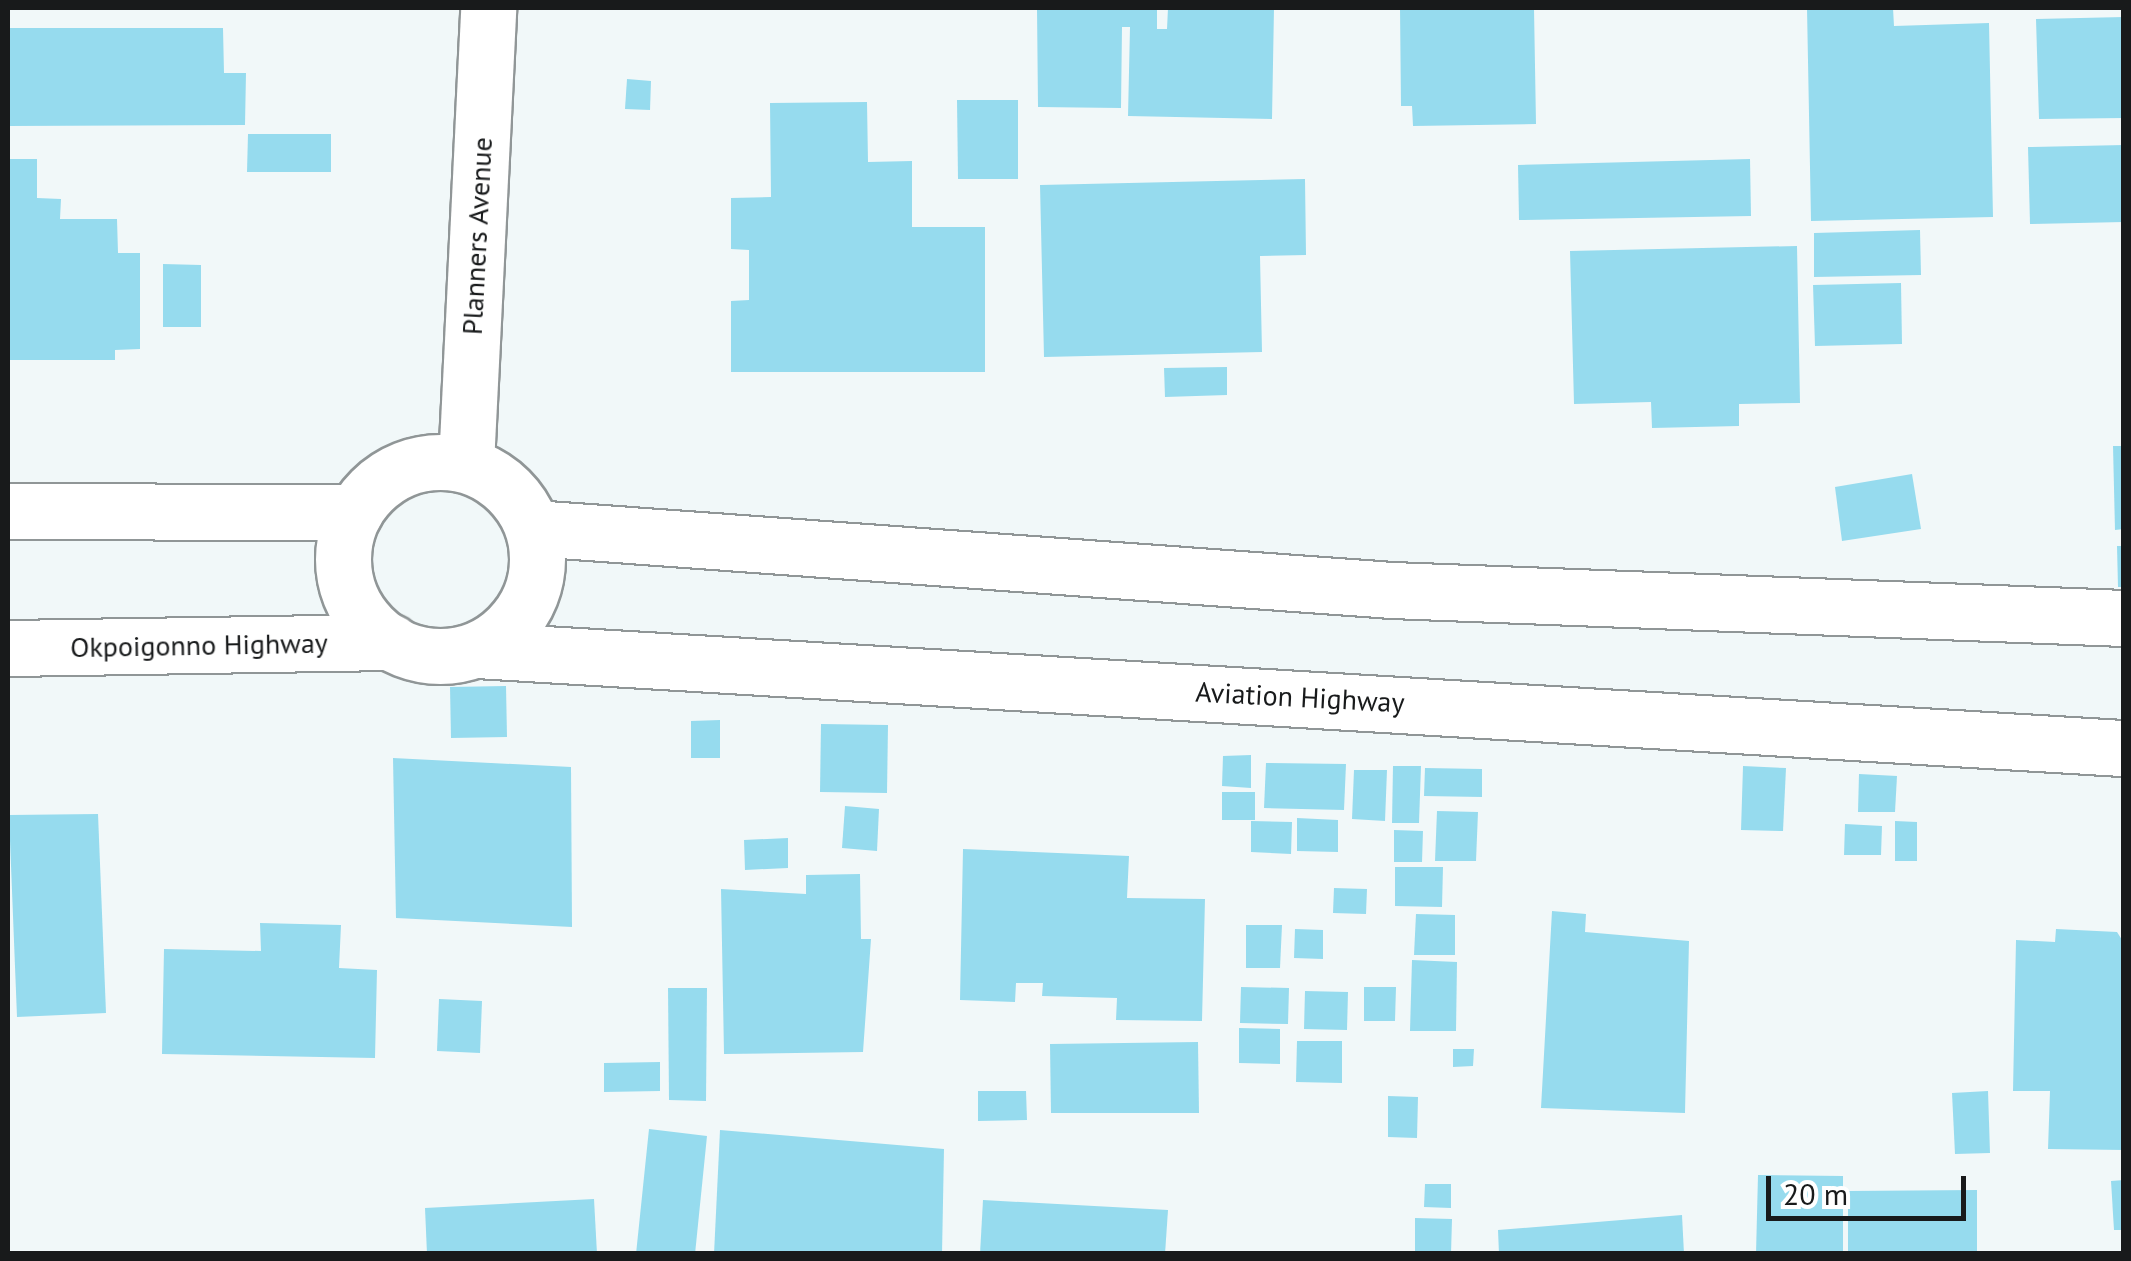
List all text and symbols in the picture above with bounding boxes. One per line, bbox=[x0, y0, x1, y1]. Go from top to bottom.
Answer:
street label: Planners Avenue bbox=[455, 136, 499, 336]
street label: Okpoigonno Highway bbox=[70, 626, 328, 664]
street label: Aviation Highway bbox=[1195, 675, 1405, 719]
scale bar bbox=[1771, 1156, 1971, 1218]
text: 20 m bbox=[1783, 1174, 1848, 1213]

